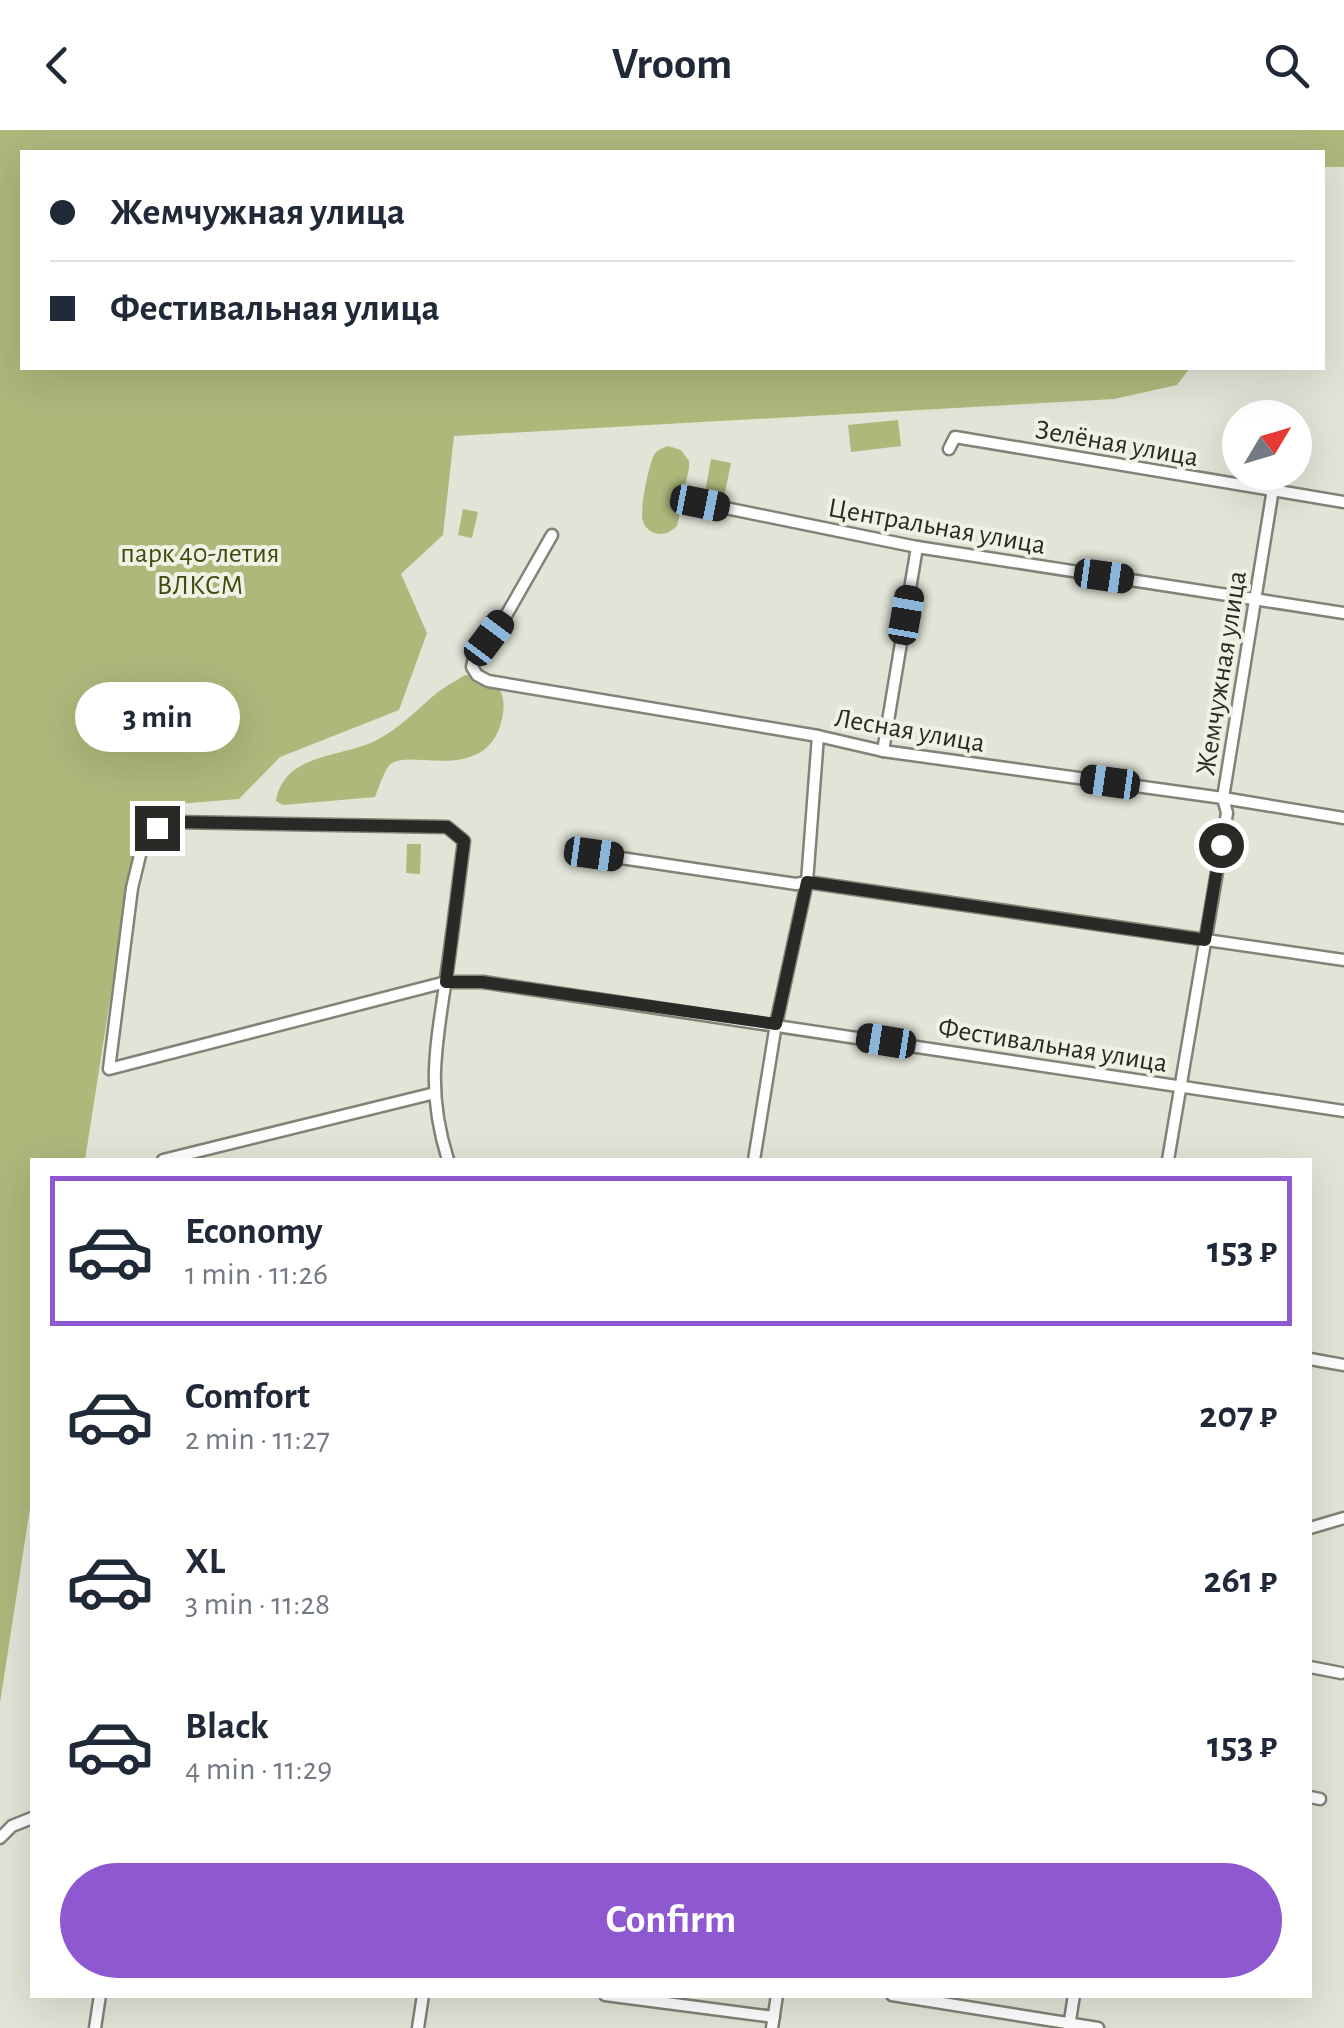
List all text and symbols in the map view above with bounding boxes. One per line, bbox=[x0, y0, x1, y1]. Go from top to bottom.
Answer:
icon: back bbox=[30, 38, 85, 93]
icon: search bbox=[1259, 38, 1314, 93]
text: Vroom bbox=[612, 42, 732, 87]
text: Жемчужная улица bbox=[110, 194, 405, 232]
text: Фестивальная улица bbox=[110, 290, 440, 328]
north arrow bbox=[1222, 400, 1312, 490]
map controls bbox=[1222, 400, 1312, 490]
street label: Зелёная улица bbox=[1033, 416, 1201, 472]
car bbox=[668, 483, 732, 523]
street label: Центральная улица bbox=[826, 494, 1048, 560]
park label: парк 40-летия ВЛКСМ bbox=[120, 540, 280, 600]
car bbox=[1072, 557, 1136, 595]
street label: Жемчужная улица bbox=[1192, 569, 1252, 778]
car bbox=[886, 583, 926, 647]
car bbox=[459, 605, 519, 671]
callout: 3 min bbox=[74, 683, 240, 753]
text: 3 min bbox=[123, 701, 192, 733]
street label: Лесная улица bbox=[832, 704, 987, 758]
car bbox=[1078, 763, 1142, 801]
route end bbox=[135, 806, 180, 851]
route start bbox=[1199, 823, 1244, 868]
car bbox=[562, 835, 626, 873]
street label: Фестивальная улица bbox=[936, 1014, 1170, 1078]
car bbox=[854, 1021, 918, 1061]
icon: car bbox=[65, 1206, 155, 1296]
text: Economy bbox=[185, 1213, 323, 1251]
text: 153 ₽ bbox=[1207, 1232, 1277, 1270]
text: 1 min · 11:26 bbox=[185, 1258, 328, 1290]
icon: car bbox=[65, 1371, 155, 1461]
text: Comfort bbox=[185, 1378, 310, 1416]
text: 207 ₽ bbox=[1199, 1397, 1277, 1435]
text: 2 min · 11:27 bbox=[185, 1423, 330, 1455]
icon: car bbox=[65, 1536, 155, 1626]
text: XL bbox=[185, 1543, 225, 1581]
text: 261 ₽ bbox=[1204, 1562, 1277, 1600]
text: 3 min · 11:28 bbox=[185, 1588, 330, 1620]
icon: car bbox=[65, 1701, 155, 1791]
text: Black bbox=[185, 1708, 269, 1746]
text: 153 ₽ bbox=[1207, 1727, 1277, 1765]
text: 4 min · 11:29 bbox=[185, 1753, 332, 1785]
button: Confirm bbox=[60, 1863, 1282, 1978]

